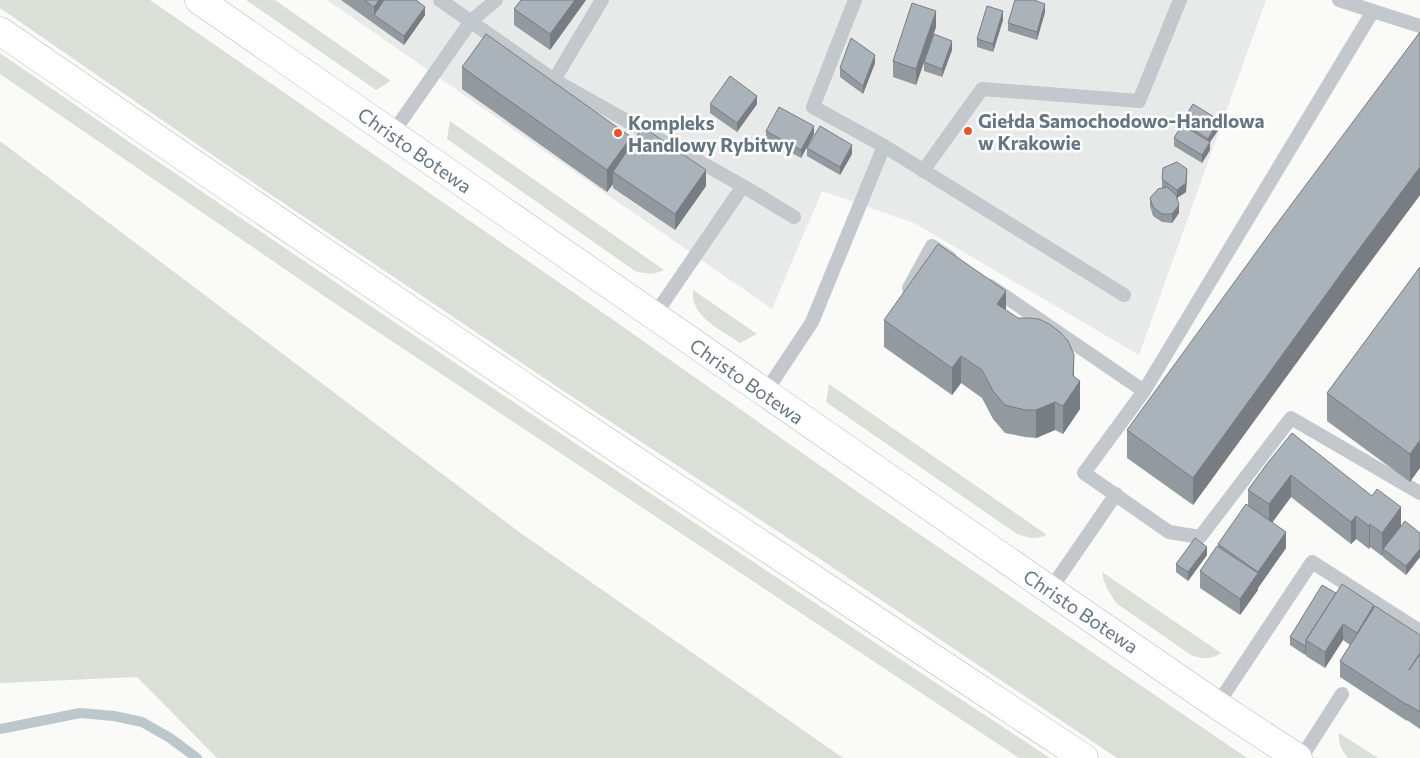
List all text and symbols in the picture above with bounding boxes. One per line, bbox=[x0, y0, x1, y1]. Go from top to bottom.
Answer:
street label: Christo Botewa bbox=[354, 102, 476, 198]
place label: Giełda Samochodowo-Handlowa w Krakowie bbox=[978, 109, 1265, 154]
place label: Kompleks Handlowy Rybitwy bbox=[628, 111, 795, 156]
marker: Giełda Samochodowo-Handlowa w Krakowie bbox=[962, 125, 974, 137]
marker: Kompleks Handlowy Rybitwy bbox=[612, 127, 624, 139]
street label: Christo Botewa bbox=[686, 333, 808, 429]
street label: Christo Botewa bbox=[1019, 564, 1143, 658]

